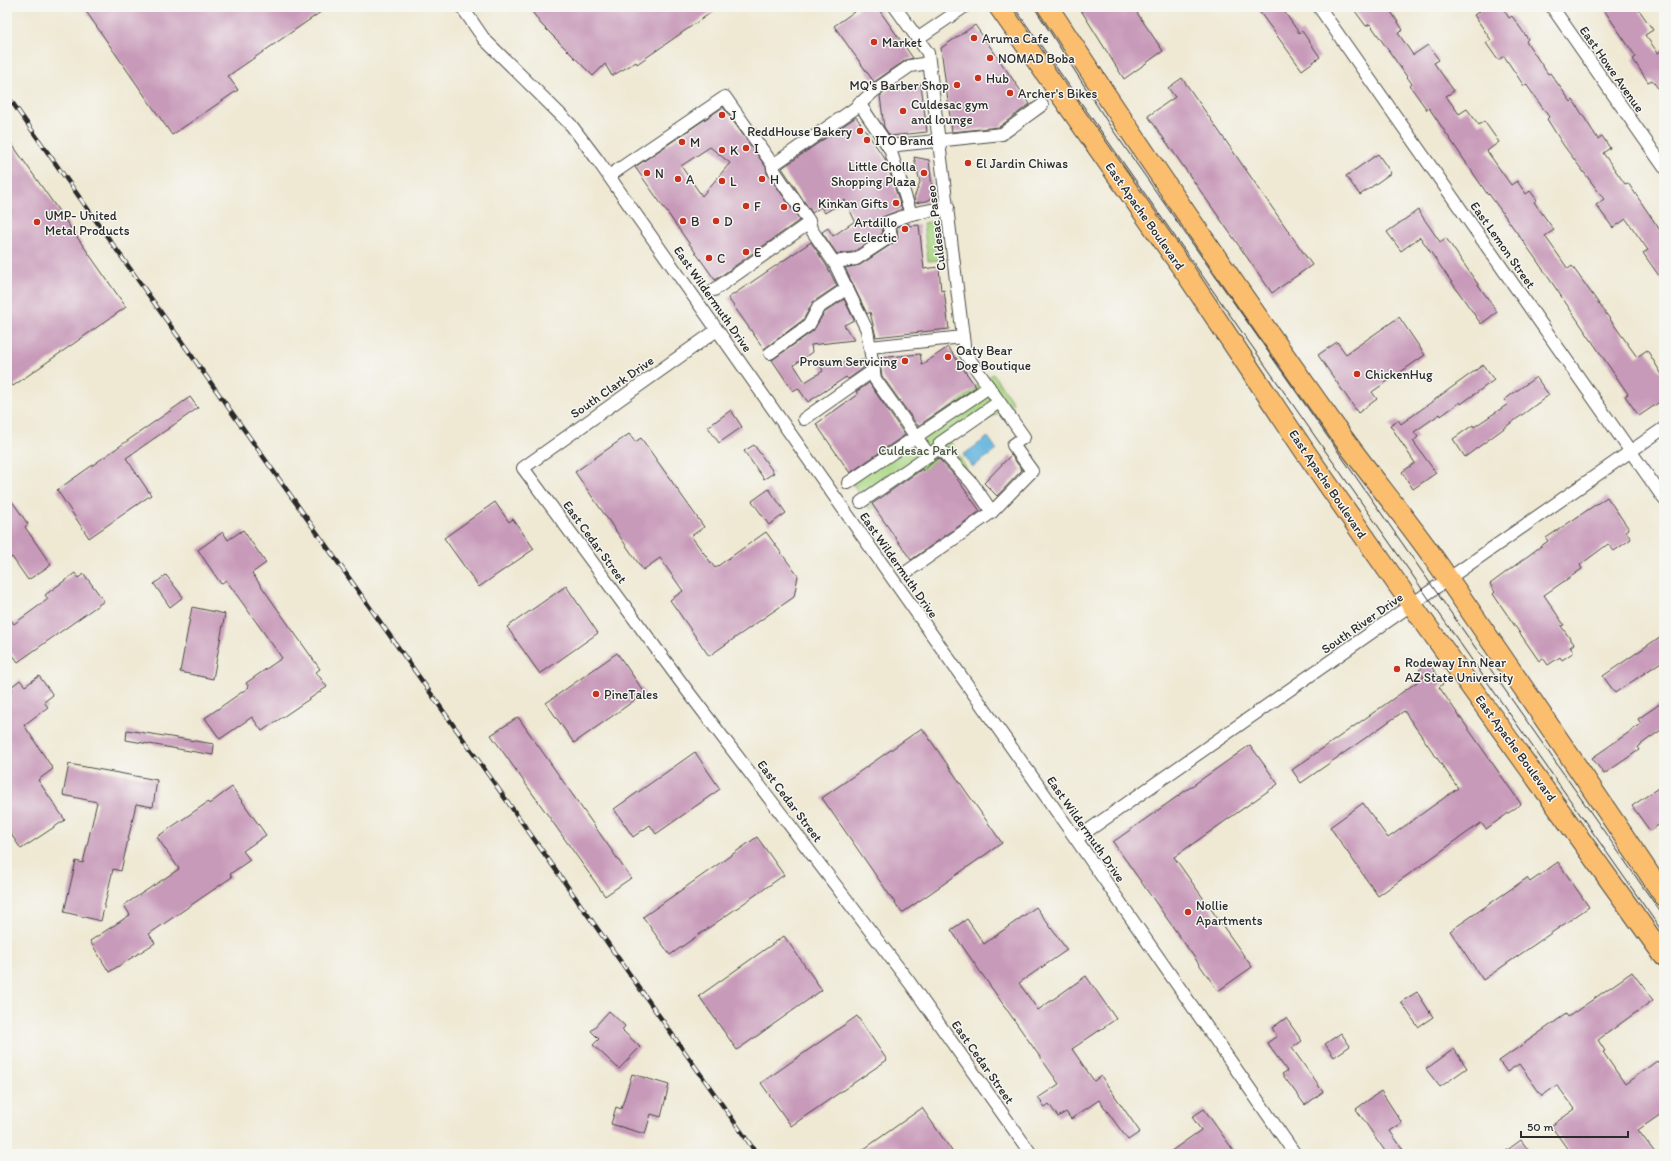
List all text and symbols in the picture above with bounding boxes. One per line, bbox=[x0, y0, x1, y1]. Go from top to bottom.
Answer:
street label: East Howe Avenue bbox=[1577, 23, 1647, 115]
place label: Aruma Cafe bbox=[982, 31, 1049, 46]
marker: Aruma Cafe bbox=[969, 33, 979, 43]
place label: Market bbox=[882, 35, 922, 50]
marker: Market bbox=[869, 37, 879, 47]
place label: NOMAD Boba bbox=[998, 51, 1075, 66]
marker: NOMAD Boba bbox=[985, 53, 995, 63]
place label: Hub bbox=[986, 71, 1009, 86]
marker: Hub bbox=[973, 73, 983, 83]
place label: MQ's Barber Shop bbox=[850, 78, 949, 93]
marker: MQ's Barber Shop bbox=[952, 80, 962, 90]
place label: Archer's Bikes bbox=[1018, 86, 1098, 101]
marker: Archer's Bikes bbox=[1005, 88, 1015, 98]
place label: Culdesac gym and lounge bbox=[911, 97, 989, 127]
marker: Culdesac gym and lounge bbox=[898, 106, 908, 116]
place label: J bbox=[730, 108, 737, 123]
marker: J bbox=[717, 110, 727, 120]
place label: ReddHouse Bakery bbox=[747, 124, 852, 139]
marker: ReddHouse Bakery bbox=[855, 126, 865, 136]
place label: ITO Brand bbox=[875, 133, 934, 148]
place label: M bbox=[690, 135, 700, 150]
marker: ITO Brand bbox=[862, 135, 872, 145]
marker: M bbox=[677, 137, 687, 147]
place label: I bbox=[754, 141, 759, 156]
place label: K bbox=[730, 143, 739, 158]
marker: I bbox=[741, 143, 751, 153]
marker: K bbox=[717, 145, 727, 155]
place label: El Jardin Chiwas bbox=[976, 156, 1068, 171]
marker: El Jardin Chiwas bbox=[963, 158, 973, 168]
place label: Little Cholla Shopping Plaza bbox=[831, 159, 916, 189]
street label: East Apache Boulevard bbox=[1102, 159, 1188, 273]
place label: N bbox=[655, 166, 664, 181]
marker: N bbox=[642, 168, 652, 178]
marker: Little Cholla Shopping Plaza bbox=[919, 168, 929, 178]
place label: A bbox=[686, 172, 695, 187]
place label: H bbox=[770, 172, 779, 187]
marker: A bbox=[673, 174, 683, 184]
place label: L bbox=[730, 174, 737, 189]
marker: H bbox=[757, 174, 767, 184]
marker: L bbox=[717, 176, 727, 186]
street label: Culdesac Paseo bbox=[923, 184, 949, 272]
place label: Kinkan Gifts bbox=[818, 196, 888, 211]
marker: Kinkan Gifts bbox=[891, 198, 901, 208]
place label: F bbox=[754, 199, 761, 214]
street label: East Lemon Street bbox=[1467, 199, 1539, 291]
place label: G bbox=[792, 200, 801, 215]
marker: F bbox=[741, 201, 751, 211]
marker: G bbox=[779, 202, 789, 212]
place label: UMP- United Metal Products bbox=[45, 208, 130, 238]
place label: B bbox=[691, 214, 699, 229]
place label: D bbox=[724, 214, 733, 229]
place label: Artdillo Eclectic bbox=[854, 215, 897, 245]
marker: B bbox=[678, 216, 688, 226]
marker: D bbox=[711, 216, 721, 226]
marker: UMP- United Metal Products bbox=[32, 217, 42, 227]
marker: Artdillo Eclectic bbox=[900, 224, 910, 234]
street label: East Wildermuth Drive bbox=[671, 243, 755, 355]
place label: E bbox=[754, 245, 761, 260]
marker: E bbox=[741, 247, 751, 257]
place label: C bbox=[717, 251, 725, 266]
marker: C bbox=[704, 253, 714, 263]
place label: Oaty Bear Dog Boutique bbox=[956, 343, 1031, 373]
marker: Oaty Bear Dog Boutique bbox=[943, 352, 953, 362]
street label: South Clark Drive bbox=[567, 353, 657, 421]
place label: Prosum Servicing bbox=[800, 354, 897, 369]
marker: Prosum Servicing bbox=[900, 356, 910, 366]
place label: ChickenHug bbox=[1365, 367, 1433, 382]
marker: ChickenHug bbox=[1352, 369, 1362, 379]
street label: East Apache Boulevard bbox=[1286, 427, 1370, 541]
park label: Culdesac Park bbox=[878, 443, 958, 458]
street label: East Cedar Street bbox=[560, 498, 630, 586]
street label: East Wildermuth Drive bbox=[857, 509, 941, 621]
street label: South River Drive bbox=[1318, 589, 1406, 657]
place label: Rodeway Inn Near AZ State University bbox=[1405, 655, 1513, 685]
marker: Rodeway Inn Near AZ State University bbox=[1392, 664, 1402, 674]
place label: PineTales bbox=[604, 687, 658, 702]
marker: PineTales bbox=[591, 689, 601, 699]
street label: East Apache Boulevard bbox=[1472, 692, 1560, 804]
street label: East Cedar Street bbox=[754, 757, 826, 845]
street label: East Wildermuth Drive bbox=[1044, 773, 1128, 885]
place label: Nollie Apartments bbox=[1196, 898, 1263, 928]
marker: Nollie Apartments bbox=[1183, 907, 1193, 917]
street label: East Cedar Street bbox=[949, 1017, 1017, 1107]
scale bar bbox=[1521, 1113, 1628, 1139]
text: 50 m bbox=[1527, 1120, 1553, 1134]

